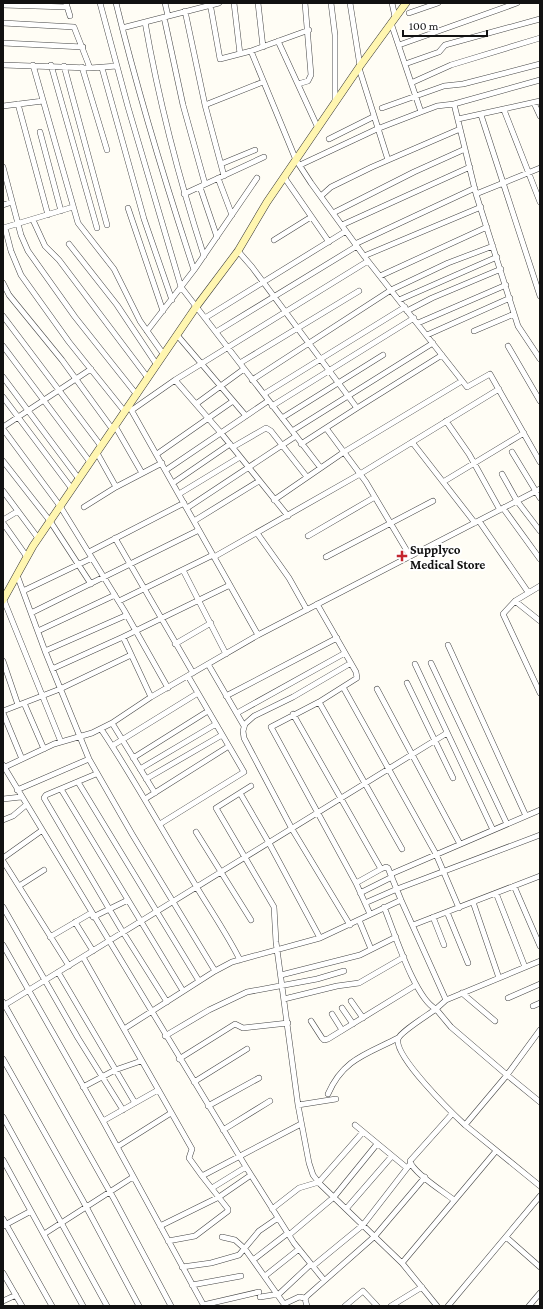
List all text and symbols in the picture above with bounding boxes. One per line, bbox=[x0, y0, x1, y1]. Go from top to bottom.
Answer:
scale bar bbox=[403, 12, 487, 38]
text: 100 m bbox=[409, 19, 439, 33]
place label: Supplyco Medical Store bbox=[410, 542, 485, 572]
marker: Supplyco Medical Store bbox=[397, 551, 407, 561]

